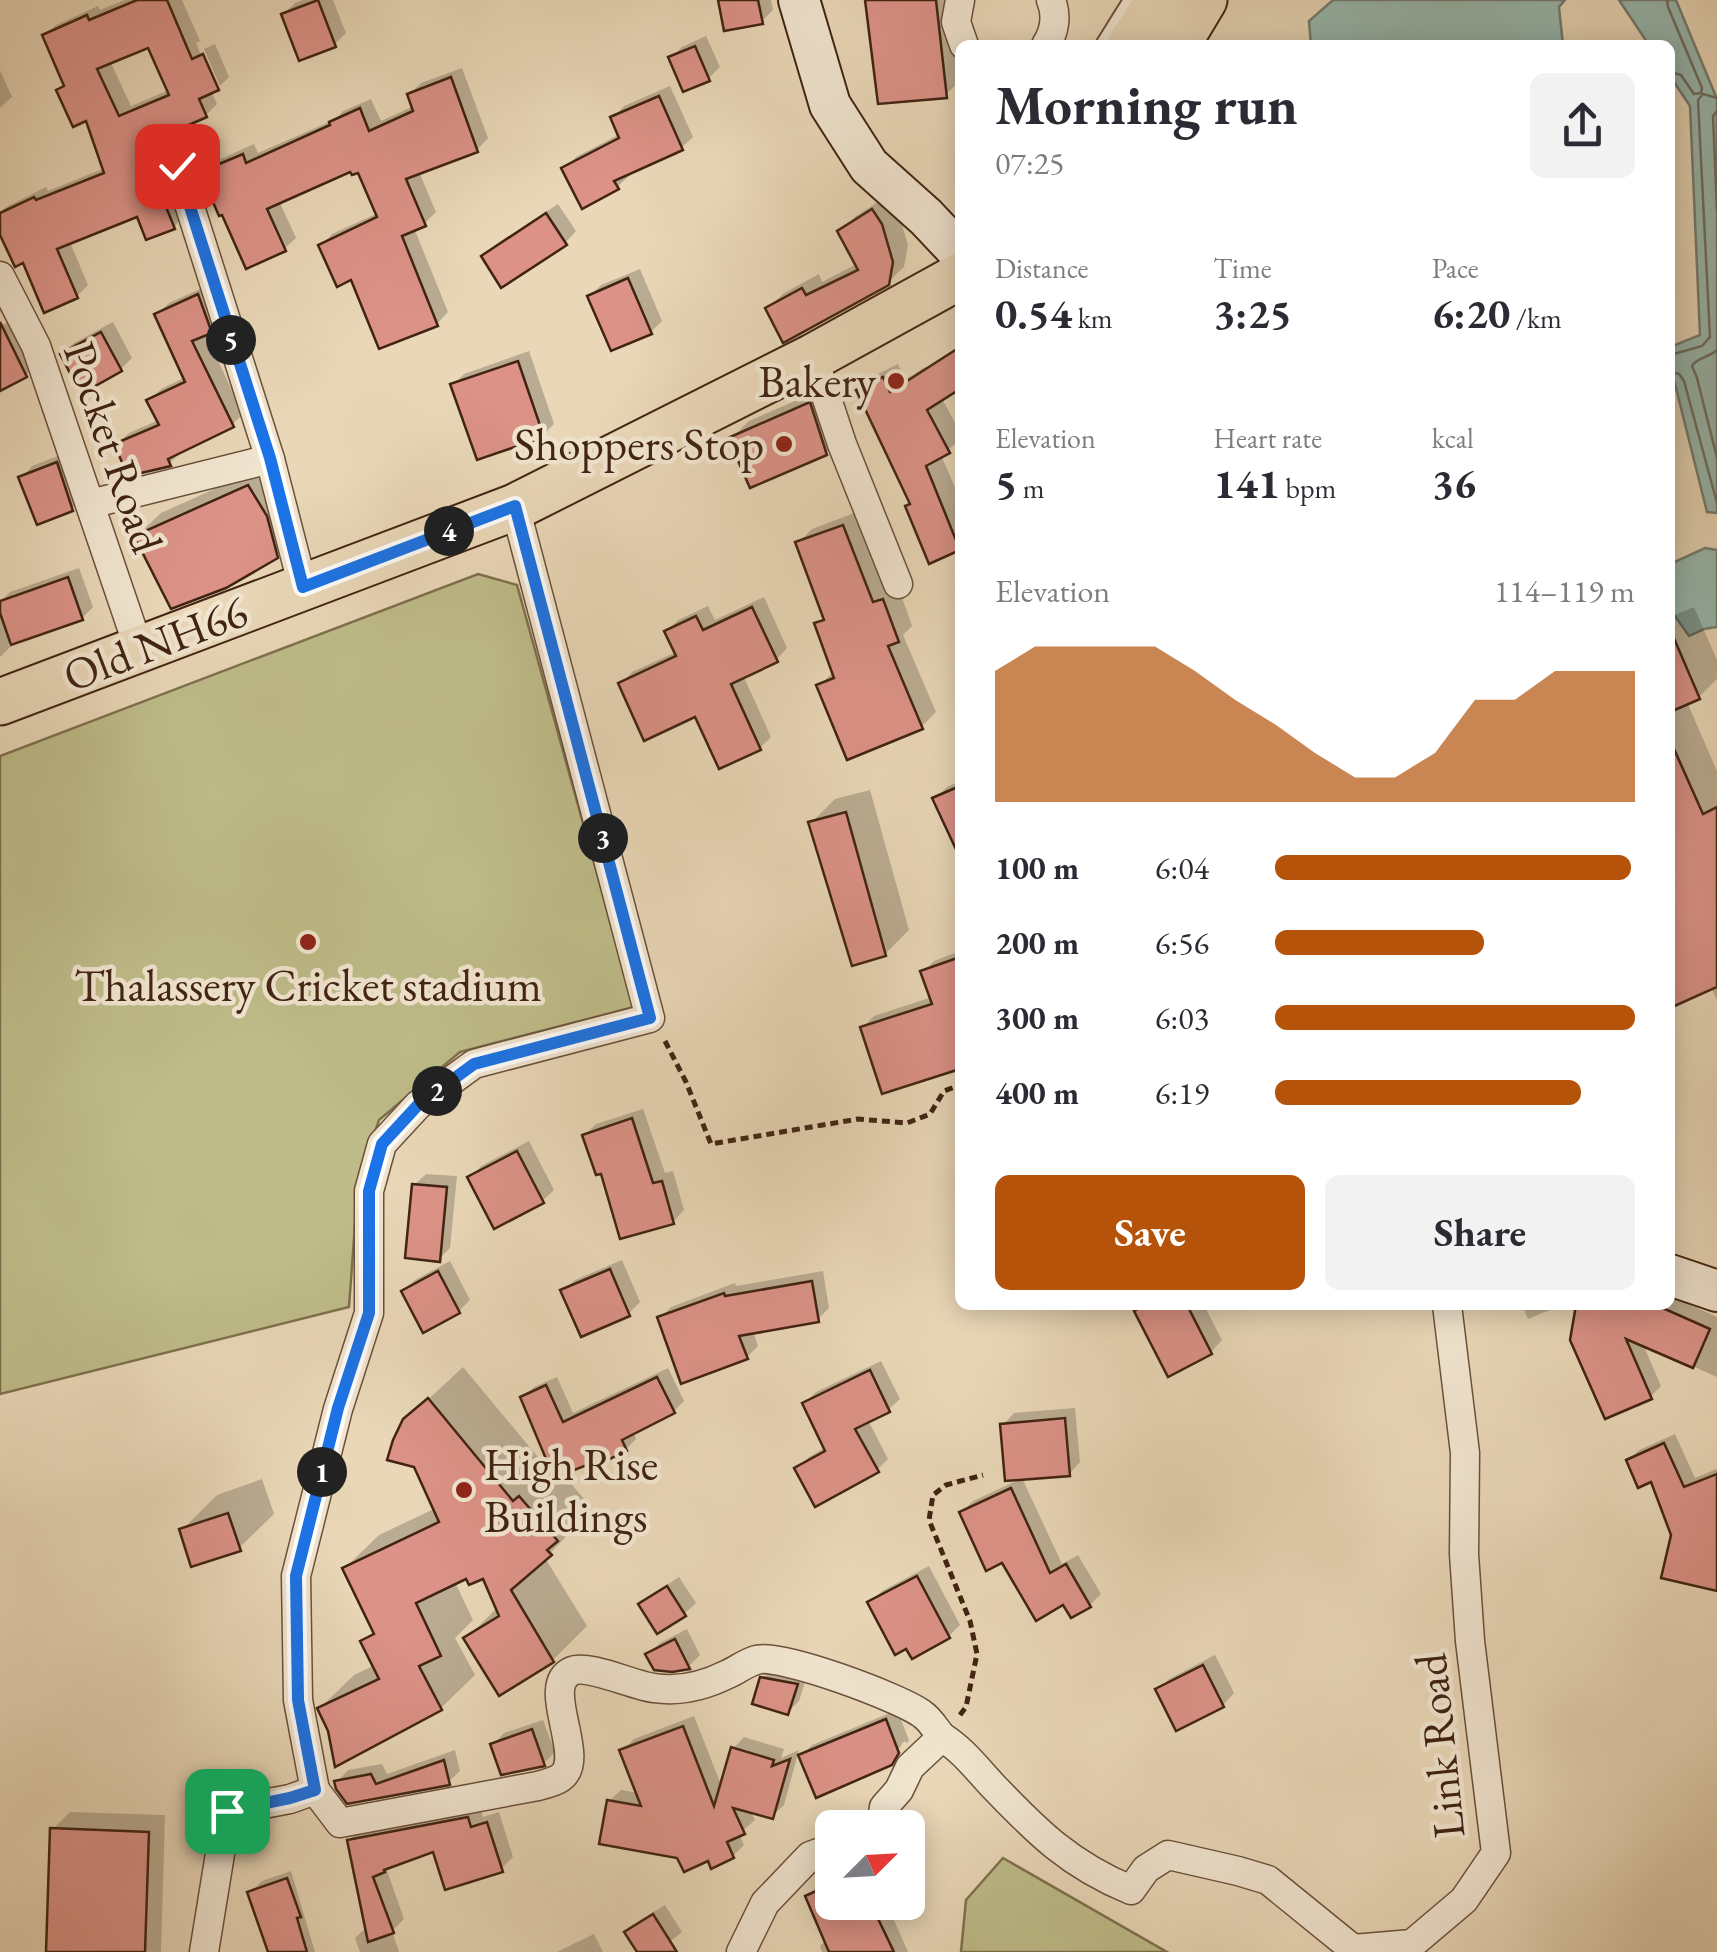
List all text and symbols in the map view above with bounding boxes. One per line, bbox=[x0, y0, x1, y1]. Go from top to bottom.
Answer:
text: Morning run bbox=[995, 69, 1298, 140]
button: share bbox=[1530, 73, 1635, 178]
pin bbox=[135, 124, 220, 209]
icon: check bbox=[150, 139, 205, 194]
text: 07:25 bbox=[995, 142, 1064, 184]
text: Distance bbox=[995, 250, 1089, 286]
text: Time bbox=[1213, 250, 1272, 286]
text: Pace bbox=[1432, 250, 1479, 286]
text: 0.54 bbox=[995, 286, 1072, 341]
text: 3:25 bbox=[1213, 286, 1292, 341]
text: 6:20 bbox=[1432, 286, 1510, 341]
text: km bbox=[1072, 300, 1113, 336]
text: /km bbox=[1510, 300, 1562, 336]
pin: 5 bbox=[206, 315, 256, 365]
text: 5 bbox=[224, 322, 238, 358]
street label: Pocket Road bbox=[51, 334, 177, 560]
place label: Bakery bbox=[758, 352, 876, 410]
marker: Bakery bbox=[885, 370, 907, 392]
place label: Shoppers Stop bbox=[514, 415, 764, 473]
text: Elevation bbox=[995, 420, 1096, 456]
text: Heart rate bbox=[1213, 420, 1322, 456]
text: kcal bbox=[1432, 420, 1474, 456]
marker: Shoppers Stop bbox=[773, 433, 795, 455]
text: 5 bbox=[995, 456, 1017, 511]
text: 141 bbox=[1213, 456, 1280, 511]
text: 36 bbox=[1432, 456, 1476, 511]
text: m bbox=[1017, 470, 1045, 506]
text: bpm bbox=[1280, 470, 1336, 506]
pin: 4 bbox=[424, 506, 474, 556]
text: 4 bbox=[442, 513, 456, 549]
text: Elevation bbox=[995, 570, 1110, 612]
text: 114–119 m bbox=[1494, 570, 1635, 612]
street label: Old NH66 bbox=[55, 581, 255, 705]
pin: 3 bbox=[578, 813, 628, 863]
text: 3 bbox=[596, 820, 610, 856]
text: 100 m bbox=[995, 847, 1079, 889]
text: 6:04 bbox=[1155, 847, 1209, 889]
text: 200 m bbox=[995, 922, 1079, 964]
text: 6:56 bbox=[1155, 922, 1209, 964]
marker: Thalassery Cricket stadium bbox=[297, 931, 319, 953]
place label: Thalassery Cricket stadium bbox=[74, 956, 542, 1014]
text: 300 m bbox=[995, 997, 1079, 1039]
text: 6:03 bbox=[1155, 997, 1209, 1039]
pin: 2 bbox=[412, 1066, 462, 1116]
text: 400 m bbox=[995, 1072, 1079, 1114]
text: 6:19 bbox=[1155, 1072, 1209, 1114]
text: 2 bbox=[430, 1073, 444, 1109]
button: Save bbox=[995, 1175, 1305, 1290]
button: Share bbox=[1325, 1175, 1635, 1290]
place label: High Rise Buildings bbox=[484, 1435, 658, 1545]
pin: 1 bbox=[297, 1447, 347, 1497]
text: 1 bbox=[315, 1454, 329, 1490]
marker: High Rise Buildings bbox=[453, 1479, 475, 1501]
street label: Link Road bbox=[1400, 1651, 1478, 1841]
pin bbox=[185, 1769, 270, 1854]
icon: arrive bbox=[200, 1784, 255, 1839]
north arrow bbox=[815, 1810, 925, 1920]
map controls bbox=[815, 1810, 925, 1920]

